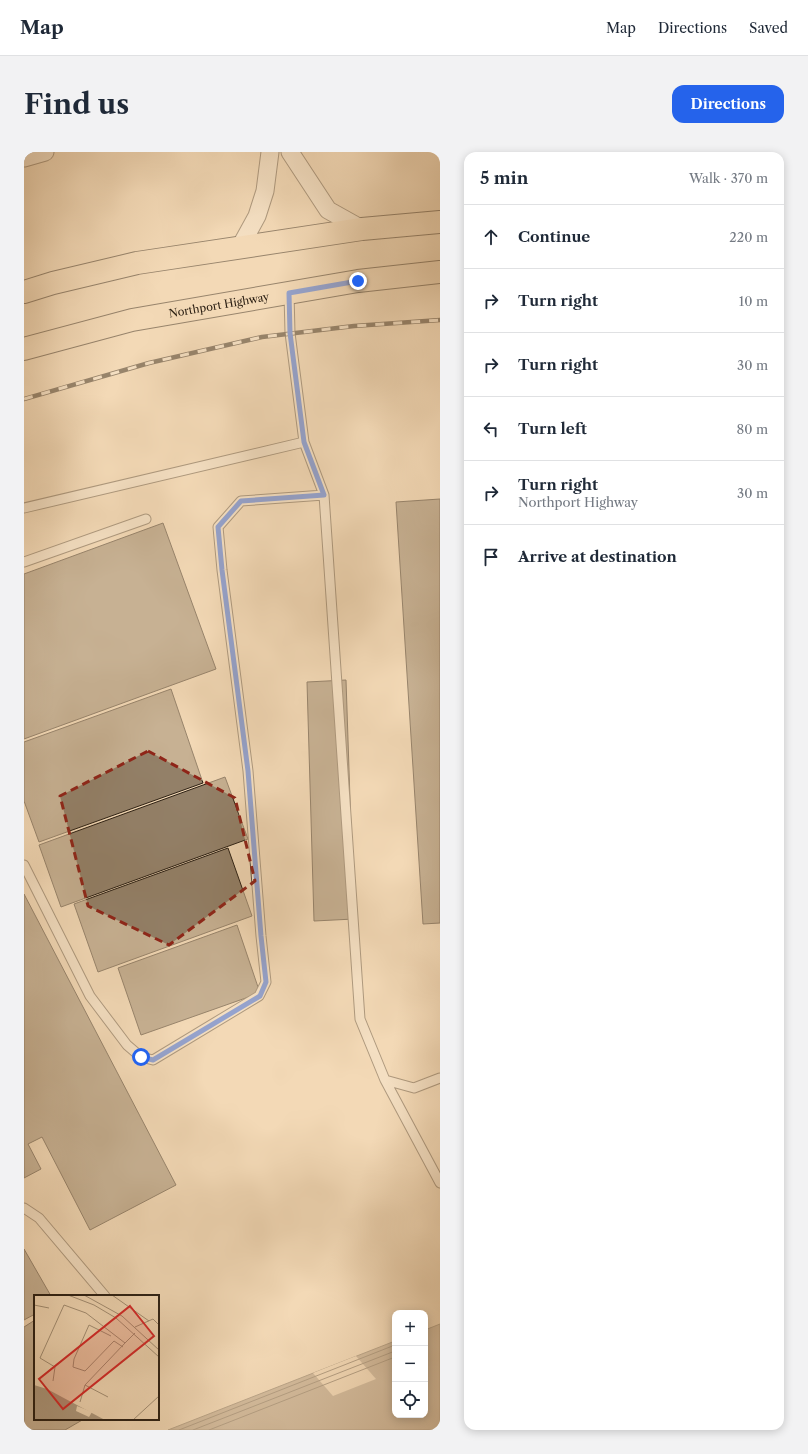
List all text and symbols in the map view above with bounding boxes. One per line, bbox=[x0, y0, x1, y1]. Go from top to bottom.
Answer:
text: Map bbox=[20, 16, 64, 39]
text: Map bbox=[606, 19, 636, 37]
text: Directions bbox=[658, 19, 727, 37]
text: Saved bbox=[749, 19, 788, 37]
button: Directions bbox=[672, 85, 784, 123]
text: Find us bbox=[24, 87, 129, 121]
text: 5 min bbox=[480, 168, 528, 188]
text: Walk · 370 m bbox=[689, 170, 768, 186]
icon: ahead bbox=[480, 226, 502, 248]
text: Continue bbox=[518, 227, 590, 246]
text: 220 m bbox=[729, 229, 768, 245]
route end bbox=[349, 272, 367, 290]
street label: Northport Highway bbox=[168, 289, 271, 321]
icon: right bbox=[480, 290, 502, 312]
text: Turn right bbox=[518, 291, 598, 310]
text: 10 m bbox=[739, 293, 768, 309]
icon: right bbox=[480, 354, 502, 376]
text: Turn right bbox=[518, 355, 598, 374]
text: 30 m bbox=[737, 357, 768, 373]
icon: left bbox=[480, 418, 502, 440]
text: Turn left bbox=[518, 419, 587, 438]
text: 80 m bbox=[736, 421, 768, 437]
text: Turn right bbox=[518, 475, 598, 494]
icon: right bbox=[480, 482, 502, 504]
text: 30 m bbox=[737, 485, 768, 501]
text: Northport Highway bbox=[518, 494, 638, 510]
icon: arrive bbox=[480, 546, 502, 568]
text: Arrive at destination bbox=[518, 547, 677, 566]
route start bbox=[132, 1048, 150, 1066]
inset map bbox=[34, 1295, 159, 1420]
map controls bbox=[392, 1310, 428, 1418]
button: + bbox=[392, 1310, 428, 1346]
button: − bbox=[392, 1346, 428, 1382]
button: locate bbox=[392, 1382, 428, 1418]

